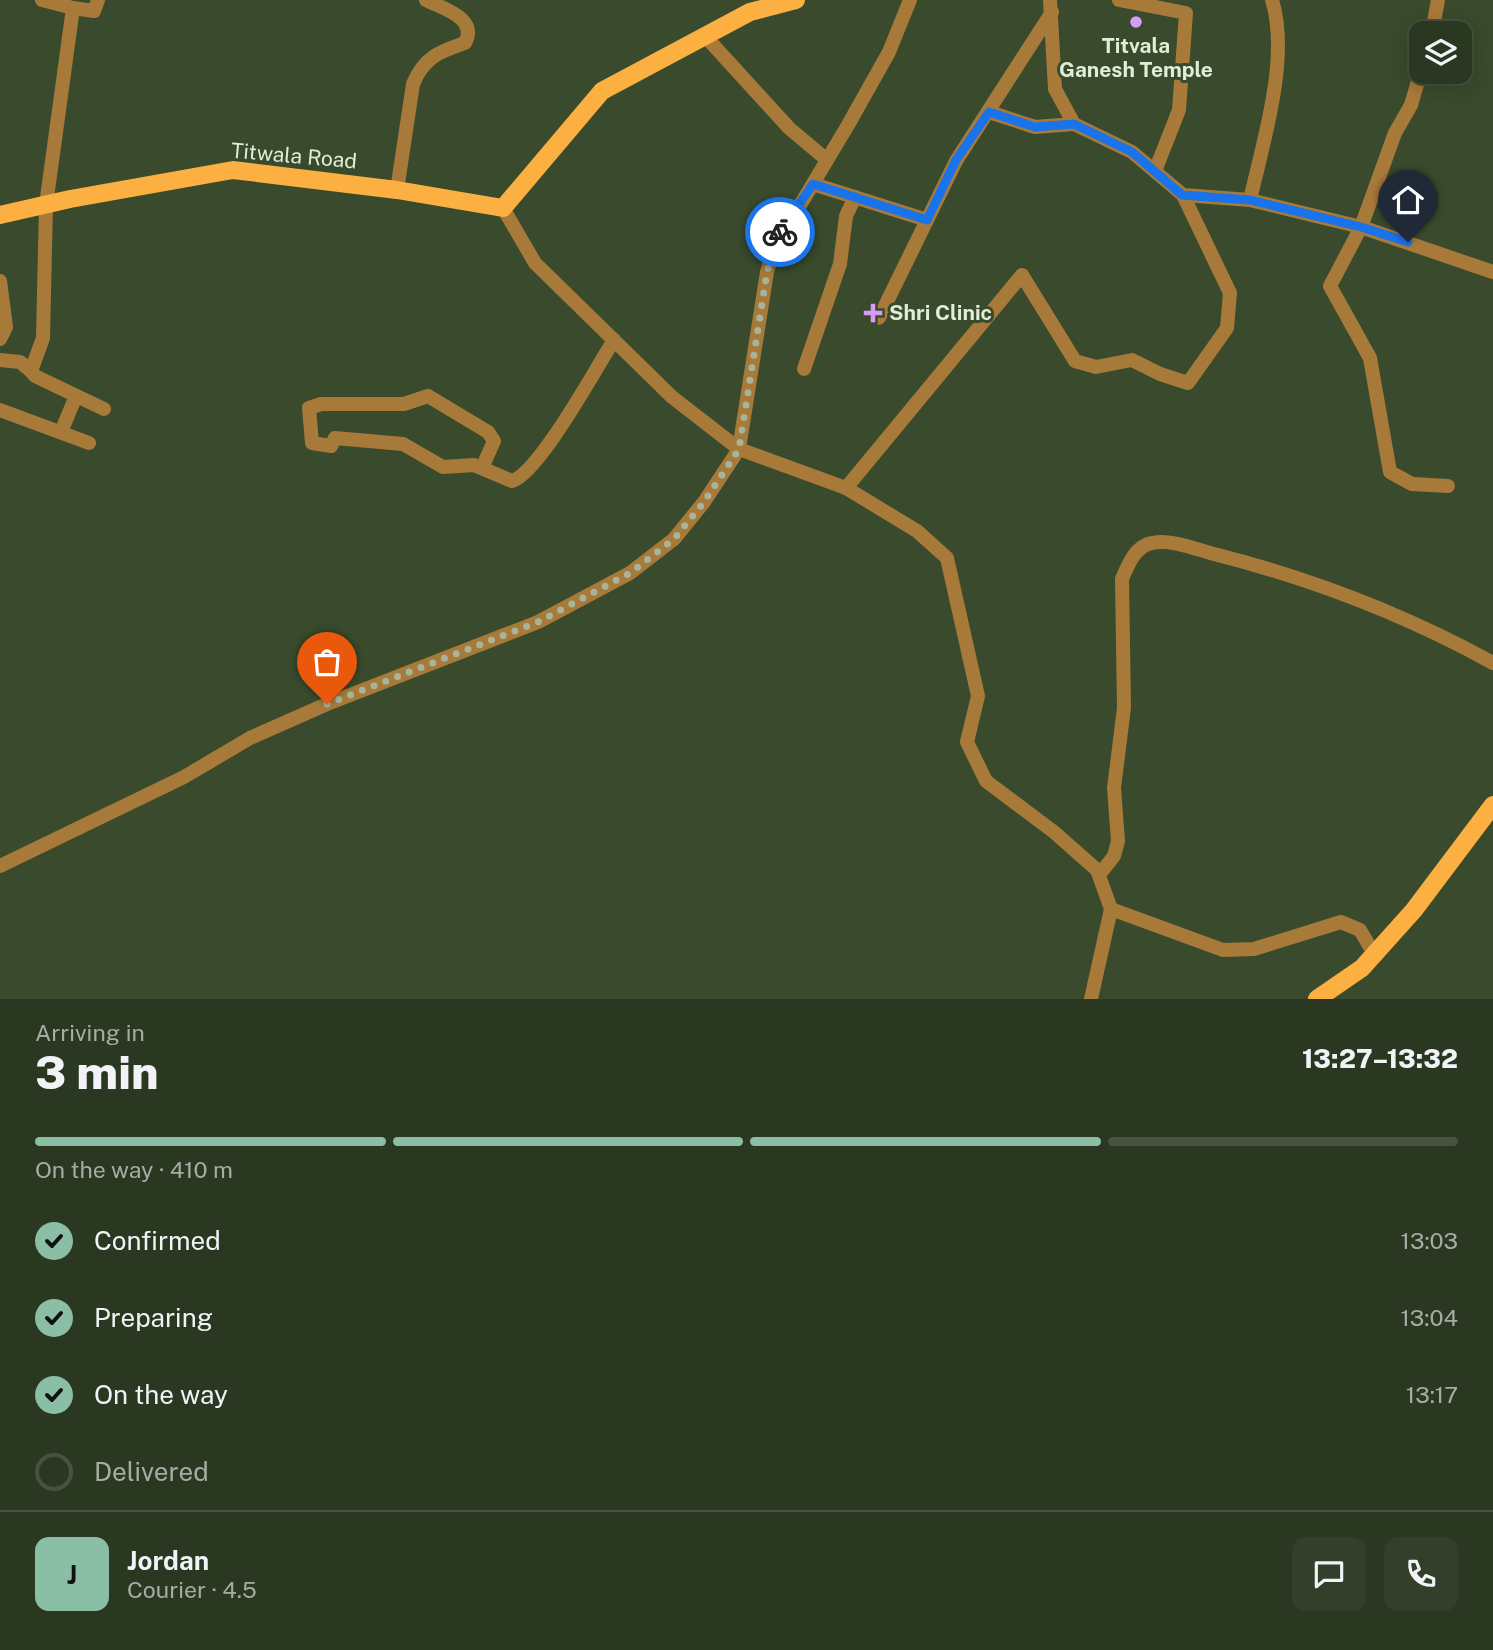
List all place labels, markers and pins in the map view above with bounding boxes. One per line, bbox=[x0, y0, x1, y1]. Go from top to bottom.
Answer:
marker: Titvala Ganesh Temple bbox=[1128, 14, 1144, 30]
place label: Titvala Ganesh Temple bbox=[1059, 33, 1213, 82]
pin bbox=[1378, 170, 1438, 242]
place label: Shri Clinic bbox=[889, 300, 992, 325]
marker: Shri Clinic bbox=[863, 303, 883, 323]
pin bbox=[297, 632, 357, 704]

